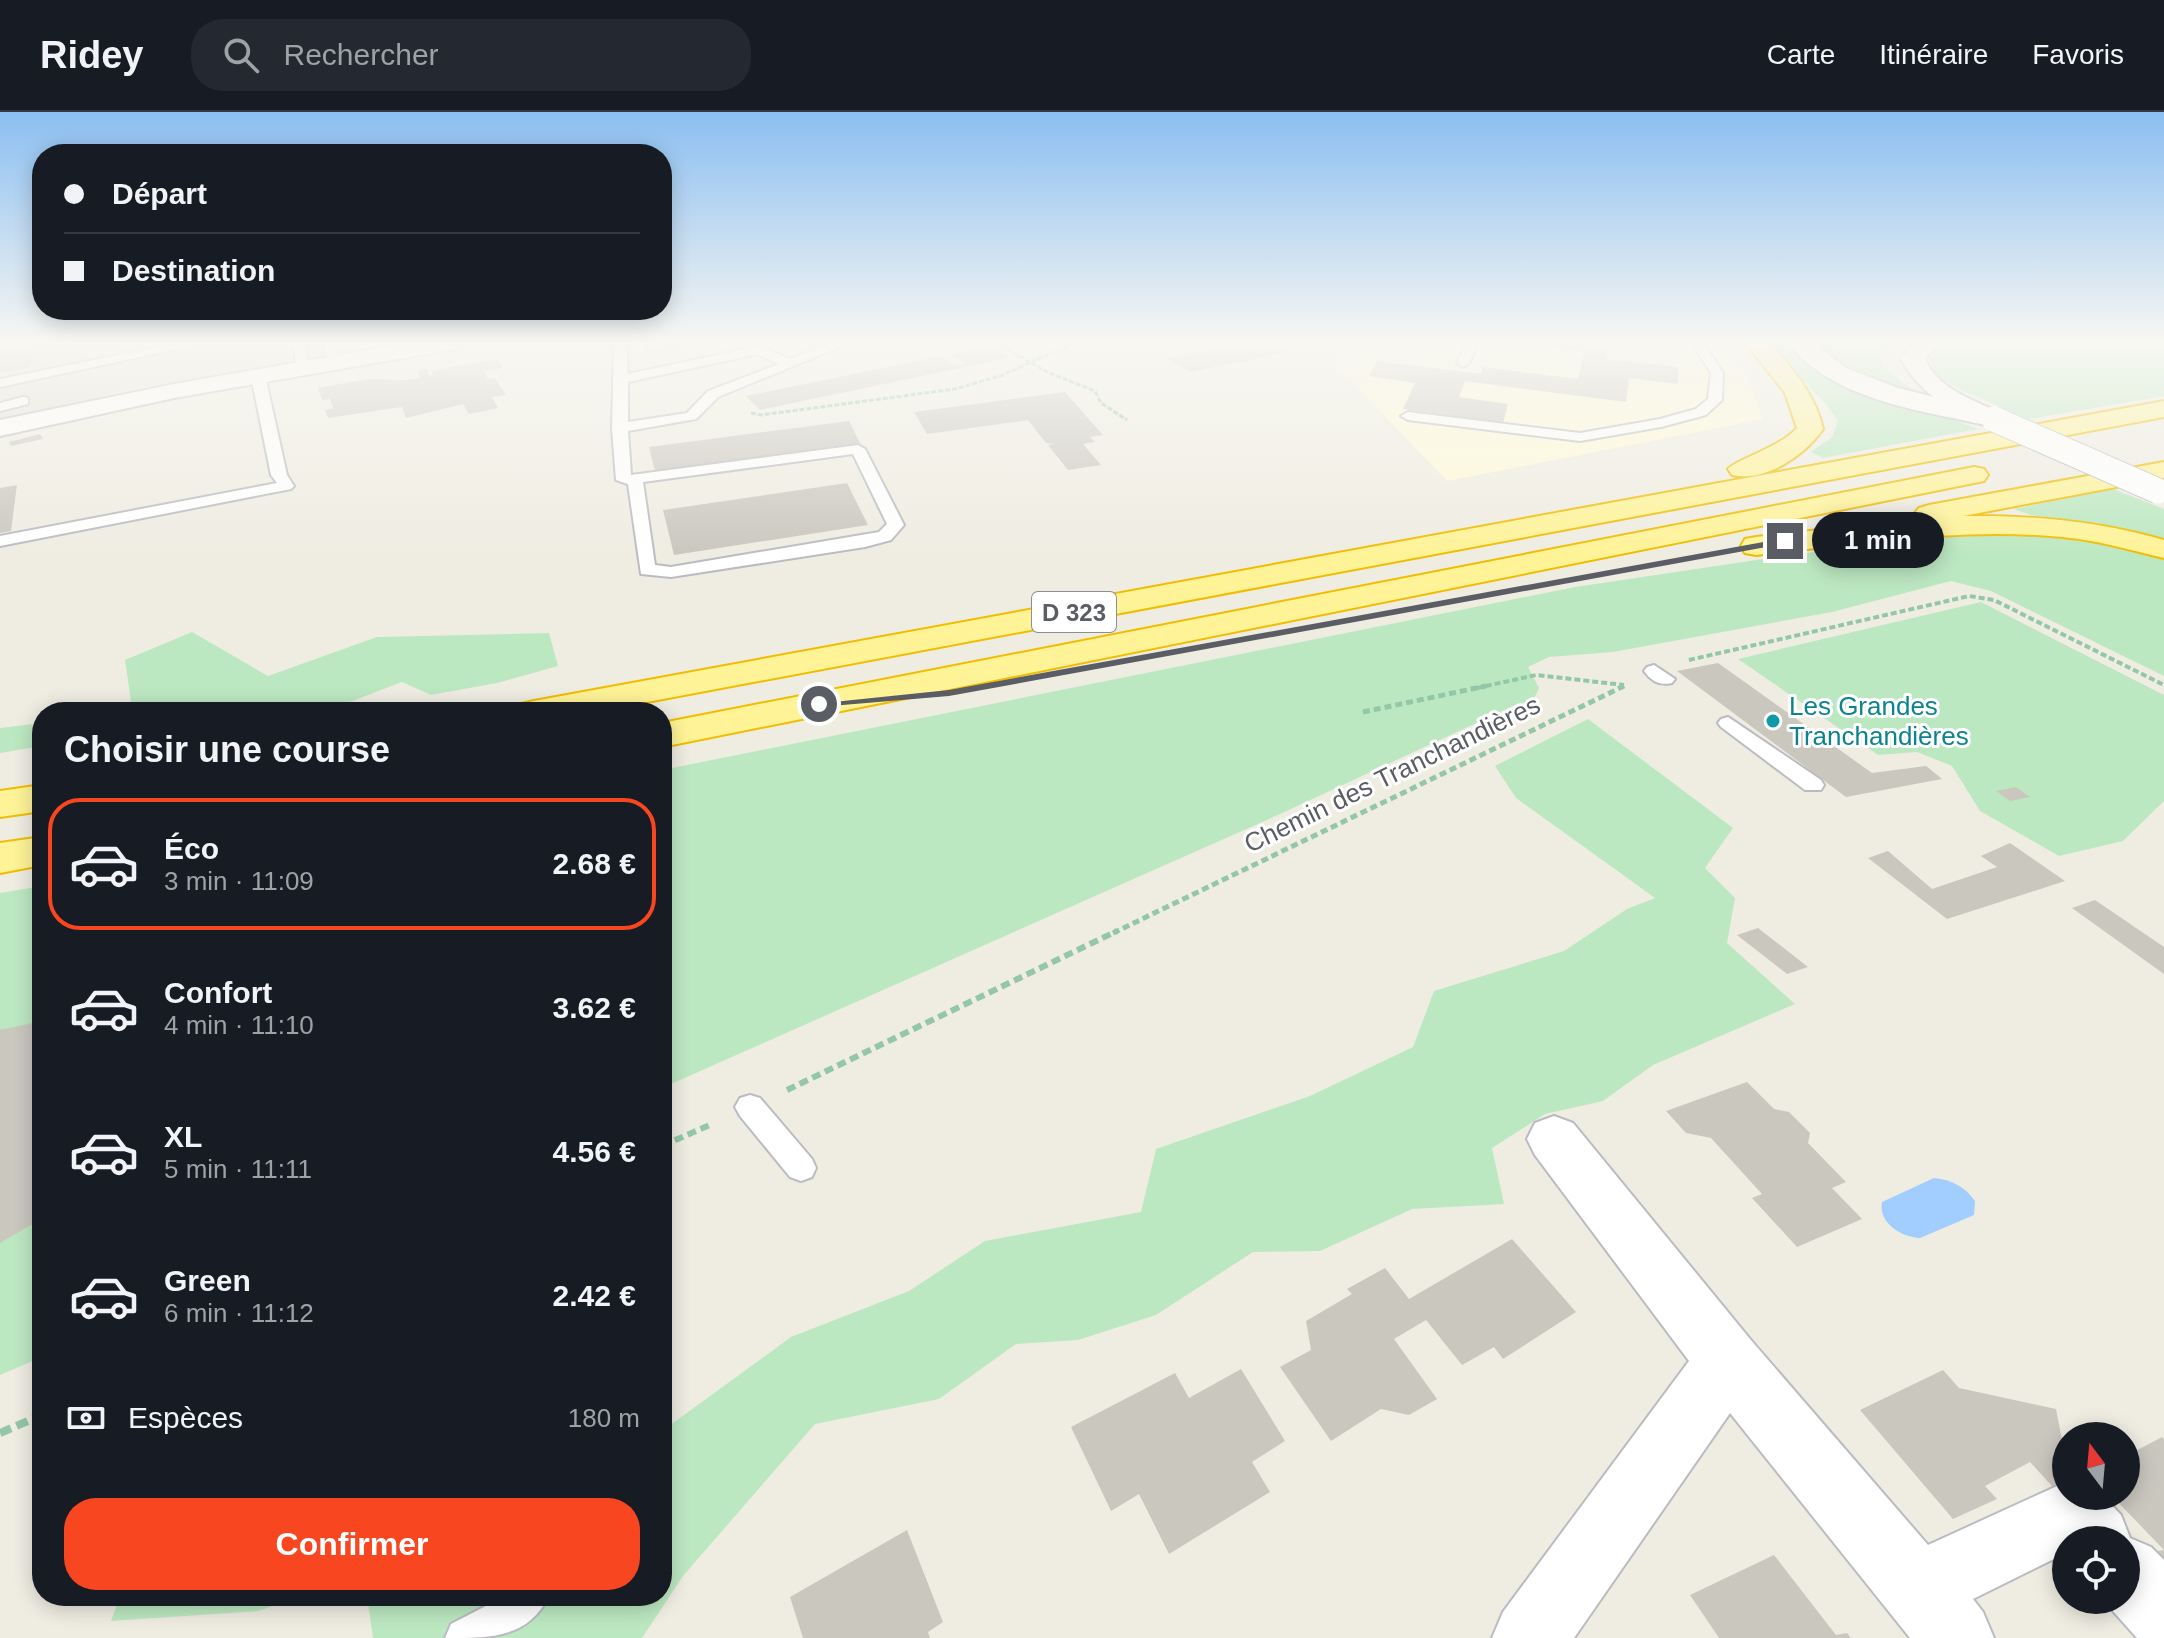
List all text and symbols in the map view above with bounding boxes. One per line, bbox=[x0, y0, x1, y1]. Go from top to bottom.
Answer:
search box bbox=[191, 19, 751, 91]
icon: search bbox=[219, 33, 263, 77]
text: Ridey bbox=[40, 34, 143, 76]
text: Rechercher bbox=[283, 38, 439, 71]
text: Carte bbox=[1767, 39, 1835, 70]
text: Itinéraire bbox=[1879, 39, 1988, 70]
text: Favoris bbox=[2032, 39, 2124, 70]
text: Départ bbox=[112, 177, 207, 210]
text: Destination bbox=[112, 254, 275, 287]
callout: 1 min bbox=[1813, 513, 1945, 569]
route end bbox=[1767, 523, 1803, 559]
text: 1 min bbox=[1844, 525, 1912, 555]
road number: D 323 bbox=[1032, 592, 1116, 632]
route start bbox=[801, 686, 837, 722]
street label: Chemin des Tranchandières bbox=[1239, 689, 1545, 859]
place label: Les Grandes Tranchandières bbox=[1789, 691, 1969, 751]
marker: Les Grandes Tranchandières bbox=[1764, 712, 1782, 730]
text: Choisir une course bbox=[64, 729, 390, 770]
icon: car bbox=[68, 828, 140, 900]
text: Éco bbox=[164, 832, 219, 865]
text: 2.68 € bbox=[553, 847, 636, 880]
text: 3 min · 11:09 bbox=[164, 866, 314, 896]
icon: car bbox=[68, 972, 140, 1044]
text: Confort bbox=[164, 976, 272, 1009]
text: 3.62 € bbox=[553, 991, 636, 1024]
text: 4 min · 11:10 bbox=[164, 1010, 314, 1040]
icon: car bbox=[68, 1116, 140, 1188]
text: XL bbox=[164, 1120, 202, 1153]
text: 4.56 € bbox=[553, 1135, 636, 1168]
text: 5 min · 11:11 bbox=[164, 1154, 312, 1184]
icon: car bbox=[68, 1260, 140, 1332]
text: Green bbox=[164, 1264, 251, 1297]
text: 2.42 € bbox=[553, 1279, 636, 1312]
text: 6 min · 11:12 bbox=[164, 1298, 314, 1328]
icon: cash bbox=[64, 1396, 108, 1440]
text: Espèces bbox=[128, 1401, 243, 1434]
text: 180 m bbox=[568, 1403, 640, 1433]
north arrow bbox=[2052, 1422, 2140, 1510]
map controls bbox=[2052, 1422, 2140, 1614]
button: Confirmer bbox=[64, 1498, 640, 1590]
button: locate bbox=[2052, 1526, 2140, 1614]

